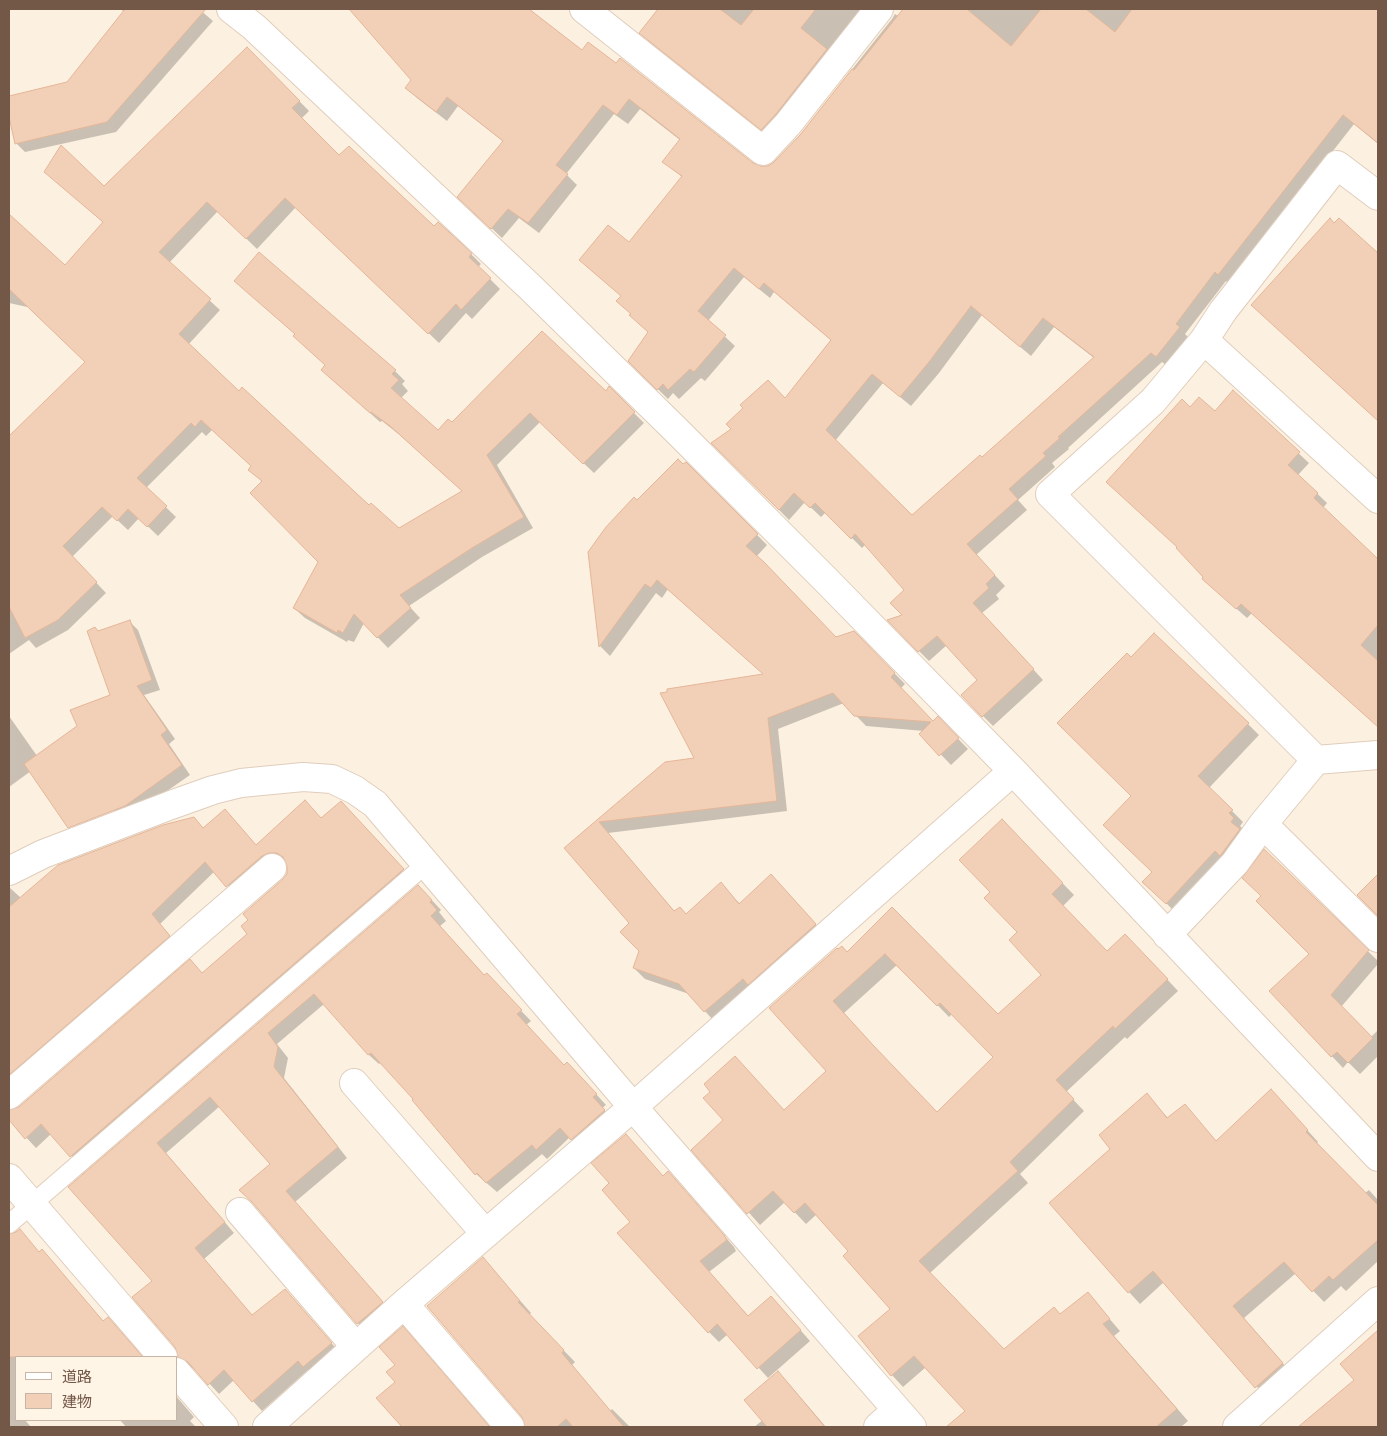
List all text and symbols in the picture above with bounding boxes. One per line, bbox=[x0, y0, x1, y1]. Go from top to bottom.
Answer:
legend bbox=[15, 1356, 178, 1421]
text: 道路 bbox=[62, 1367, 92, 1386]
text: 建物 bbox=[62, 1392, 92, 1411]

